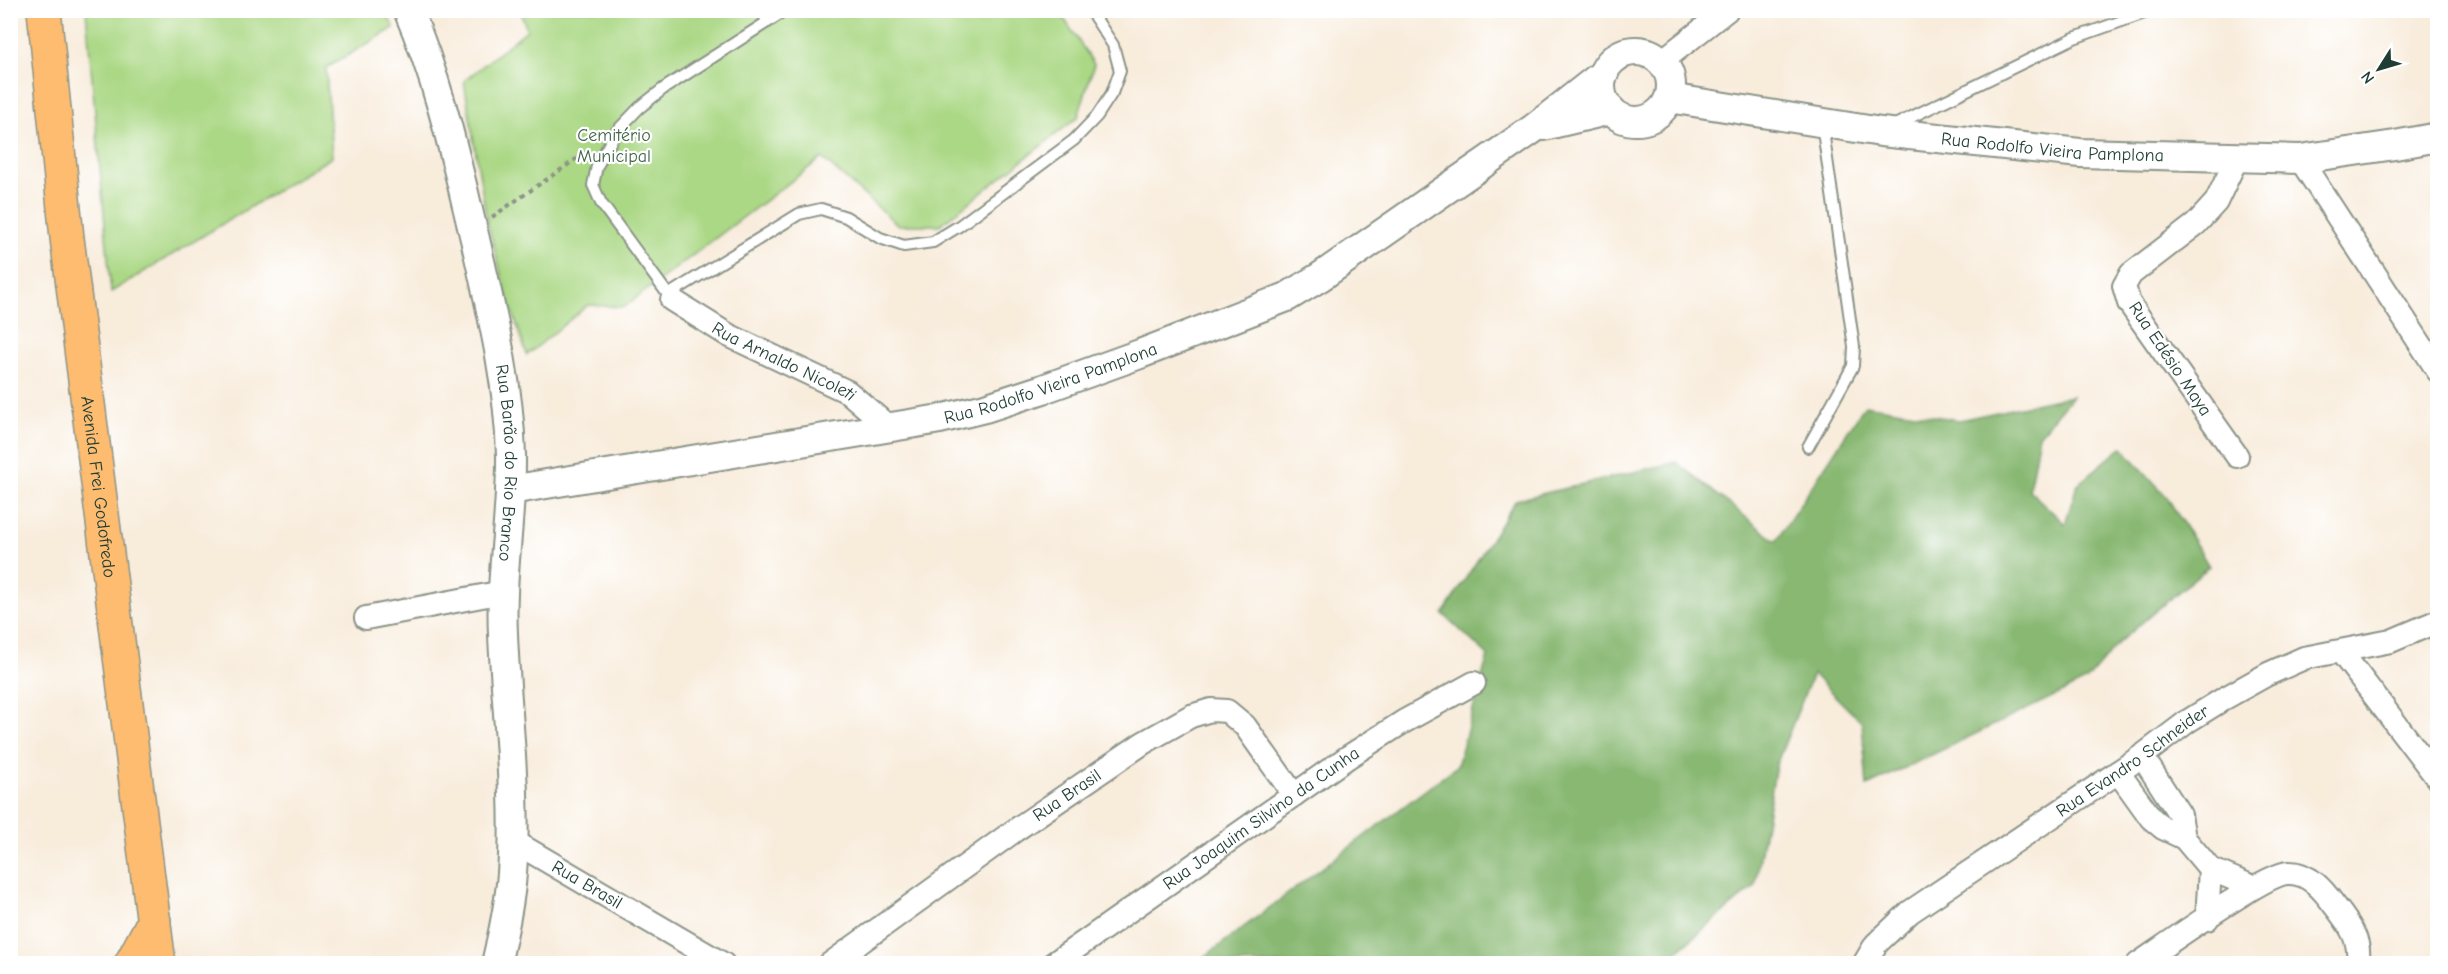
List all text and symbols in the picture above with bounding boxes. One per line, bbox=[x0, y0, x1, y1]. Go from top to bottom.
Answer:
north arrow bbox=[2349, 39, 2409, 99]
text: N bbox=[2357, 68, 2378, 87]
park label: Cemitério Municipal bbox=[577, 125, 651, 167]
street label: Rua Rodolfo Vieira Pamplona bbox=[1940, 128, 2164, 166]
street label: Rua Edésio Maya bbox=[2124, 298, 2216, 420]
street label: Rua Arnaldo Nicoleti bbox=[708, 317, 861, 405]
street label: Rua Rodolfo Vieira Pamplona bbox=[942, 338, 1160, 428]
street label: Rua Barão do Rio Branco bbox=[491, 363, 522, 562]
street label: Avenida Frei Godofredo bbox=[77, 395, 120, 579]
street label: Rua Evandro Schneider bbox=[2052, 700, 2213, 821]
street label: Rua Joaquim Silvino da Cunha bbox=[1159, 742, 1363, 894]
street label: Rua Brasil bbox=[1029, 764, 1105, 826]
street label: Rua Brasil bbox=[548, 856, 626, 913]

